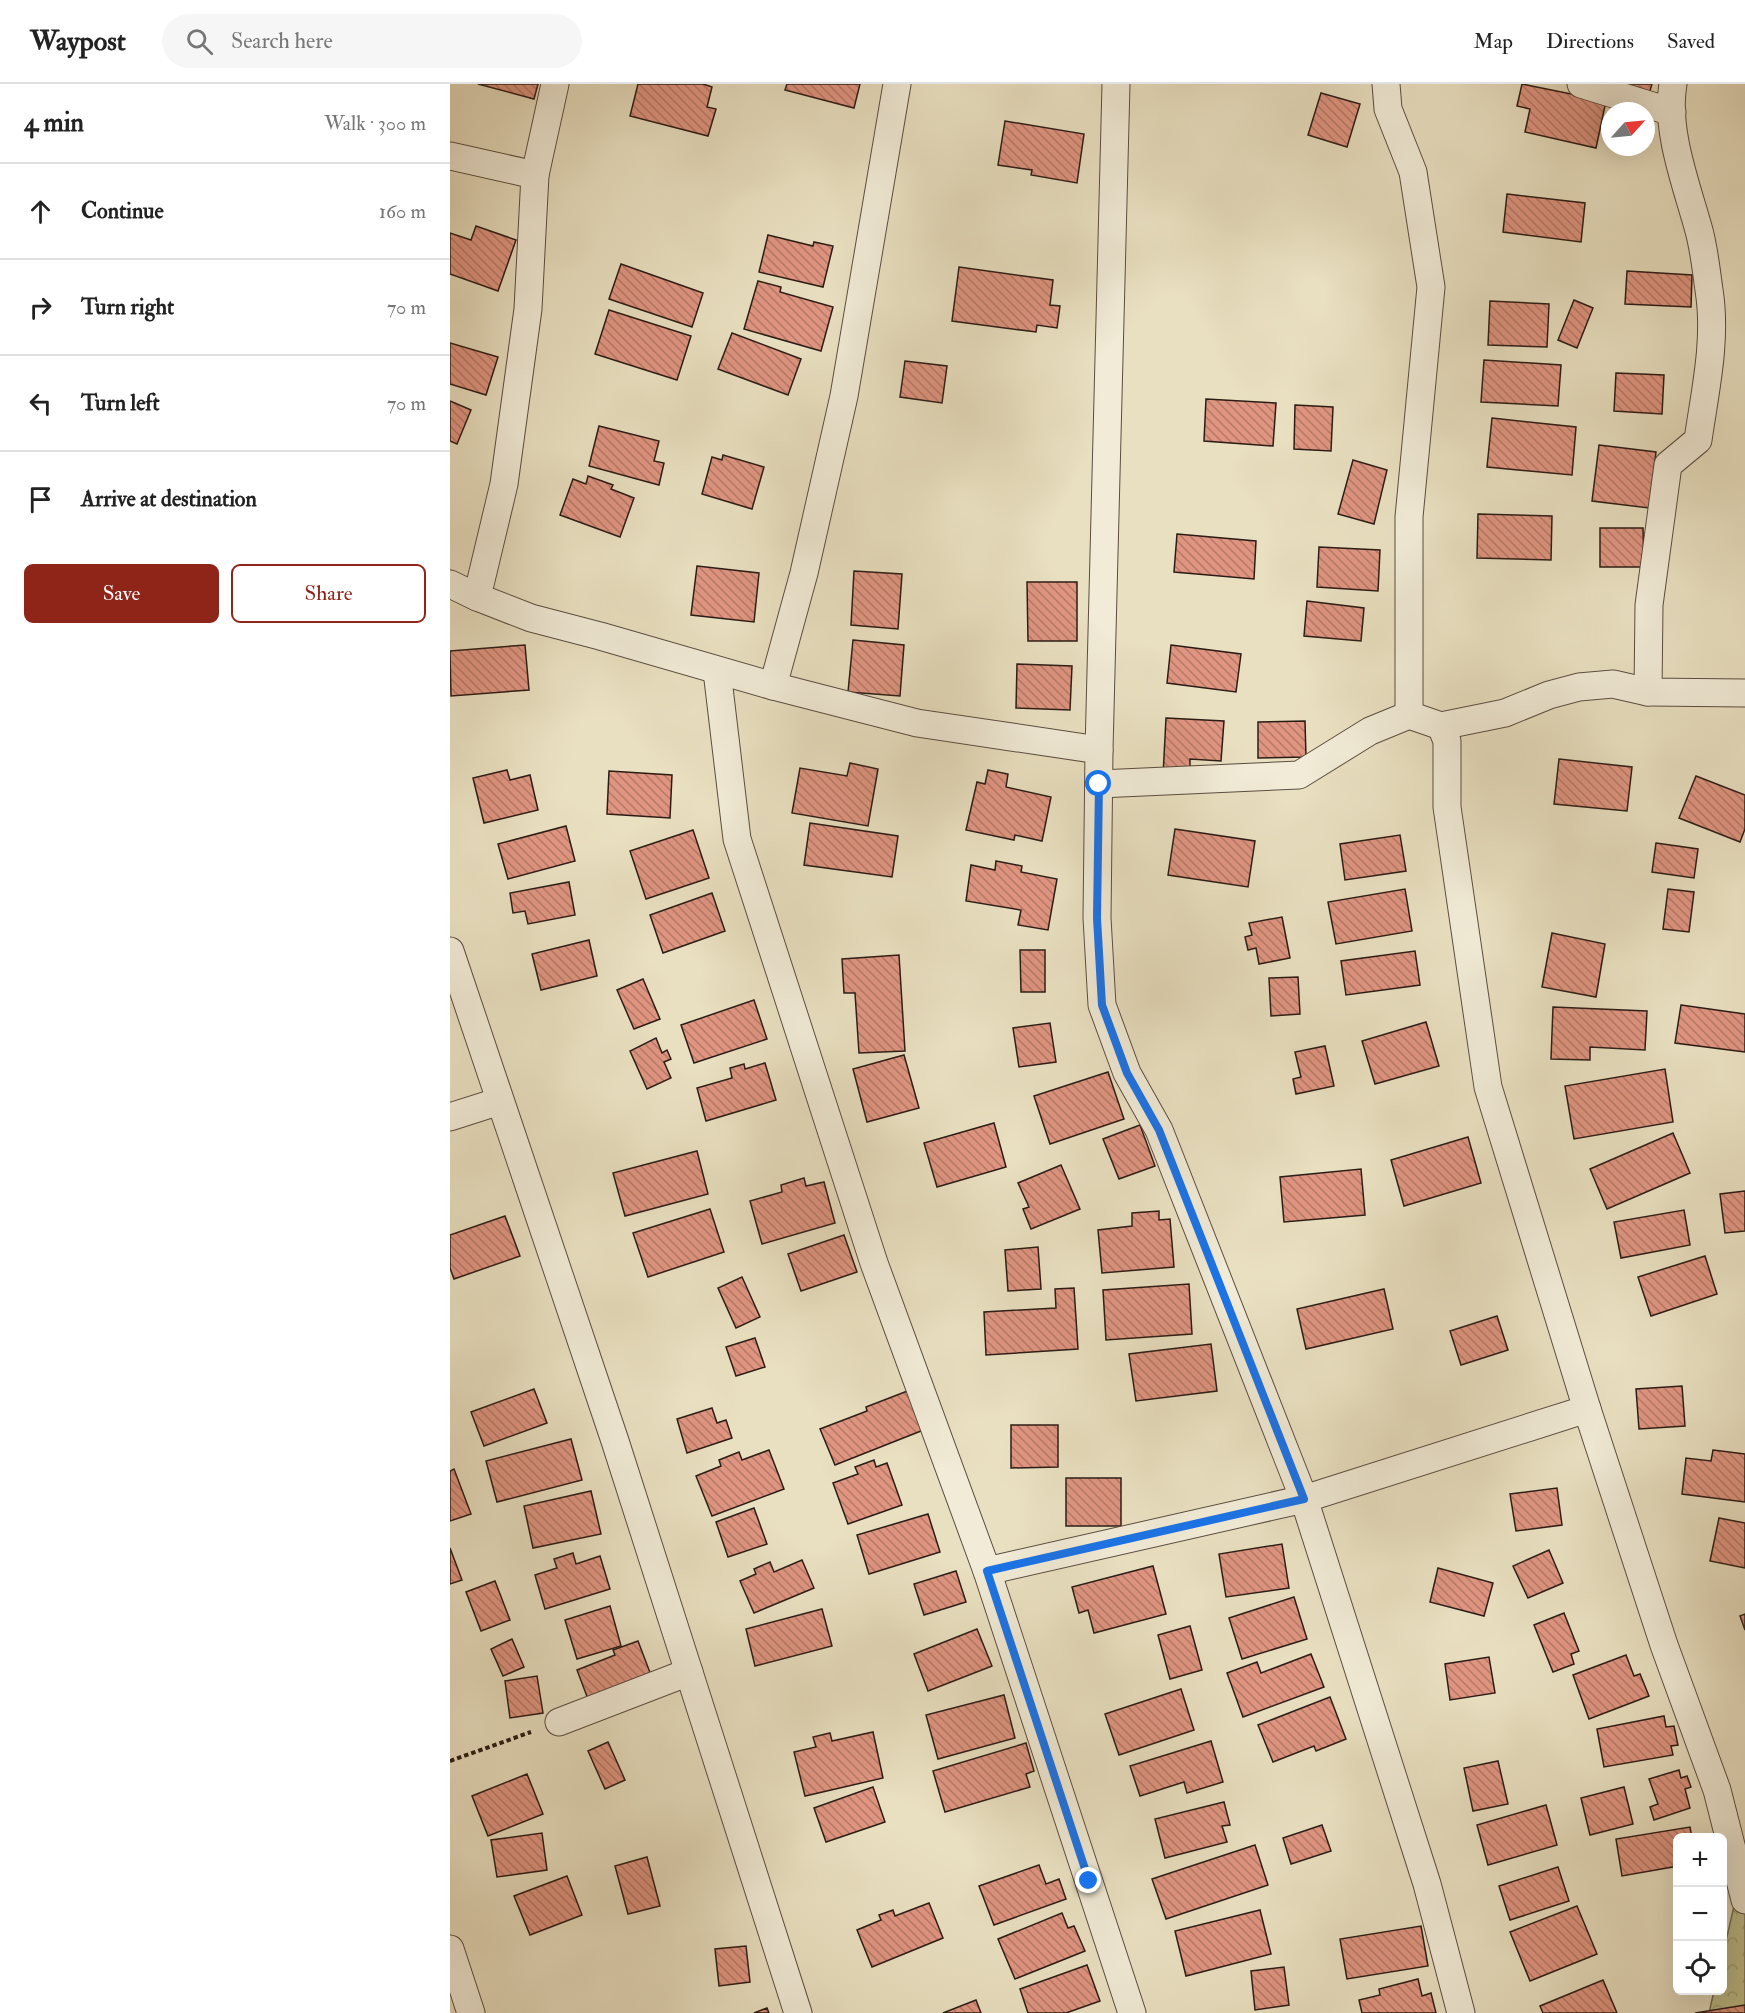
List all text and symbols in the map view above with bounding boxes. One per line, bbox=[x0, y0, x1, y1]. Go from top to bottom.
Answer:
search box bbox=[162, 14, 582, 68]
text: Waypost bbox=[30, 24, 126, 59]
icon: search bbox=[183, 25, 216, 58]
text: Search here bbox=[231, 27, 333, 55]
text: Map bbox=[1473, 28, 1513, 55]
text: Directions bbox=[1546, 28, 1634, 55]
text: Saved bbox=[1667, 28, 1715, 55]
north arrow bbox=[1601, 102, 1655, 156]
text: 4 min bbox=[24, 107, 84, 139]
text: Walk · 300 m bbox=[324, 111, 426, 136]
icon: ahead bbox=[24, 195, 57, 228]
text: Continue bbox=[81, 197, 164, 225]
text: 160 m bbox=[379, 199, 426, 224]
icon: right bbox=[24, 291, 57, 324]
text: Turn right bbox=[81, 293, 174, 321]
text: 70 m bbox=[387, 295, 426, 320]
icon: left bbox=[24, 387, 57, 420]
text: Turn left bbox=[81, 389, 160, 417]
text: 70 m bbox=[387, 391, 426, 416]
icon: arrive bbox=[24, 483, 57, 516]
text: Arrive at destination bbox=[81, 485, 257, 513]
button: Save bbox=[24, 564, 219, 623]
button: Share bbox=[231, 564, 426, 623]
route start bbox=[1085, 770, 1111, 796]
map controls bbox=[1673, 1833, 1727, 1995]
button: + bbox=[1673, 1833, 1727, 1887]
route end bbox=[1075, 1867, 1101, 1893]
button: − bbox=[1673, 1887, 1727, 1941]
button: locate bbox=[1673, 1941, 1727, 1995]

